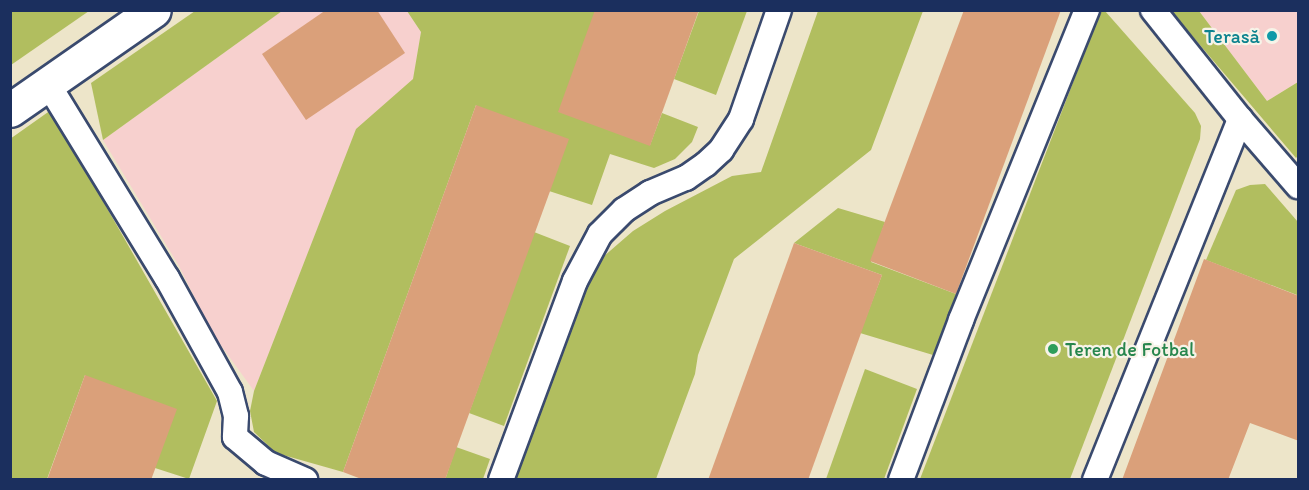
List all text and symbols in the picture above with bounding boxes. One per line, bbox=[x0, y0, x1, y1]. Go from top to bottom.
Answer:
place label: Terasă bbox=[1204, 24, 1260, 48]
marker: Terasă bbox=[1265, 29, 1279, 43]
place label: Teren de Fotbal bbox=[1065, 337, 1195, 361]
marker: Teren de Fotbal bbox=[1046, 342, 1060, 356]

